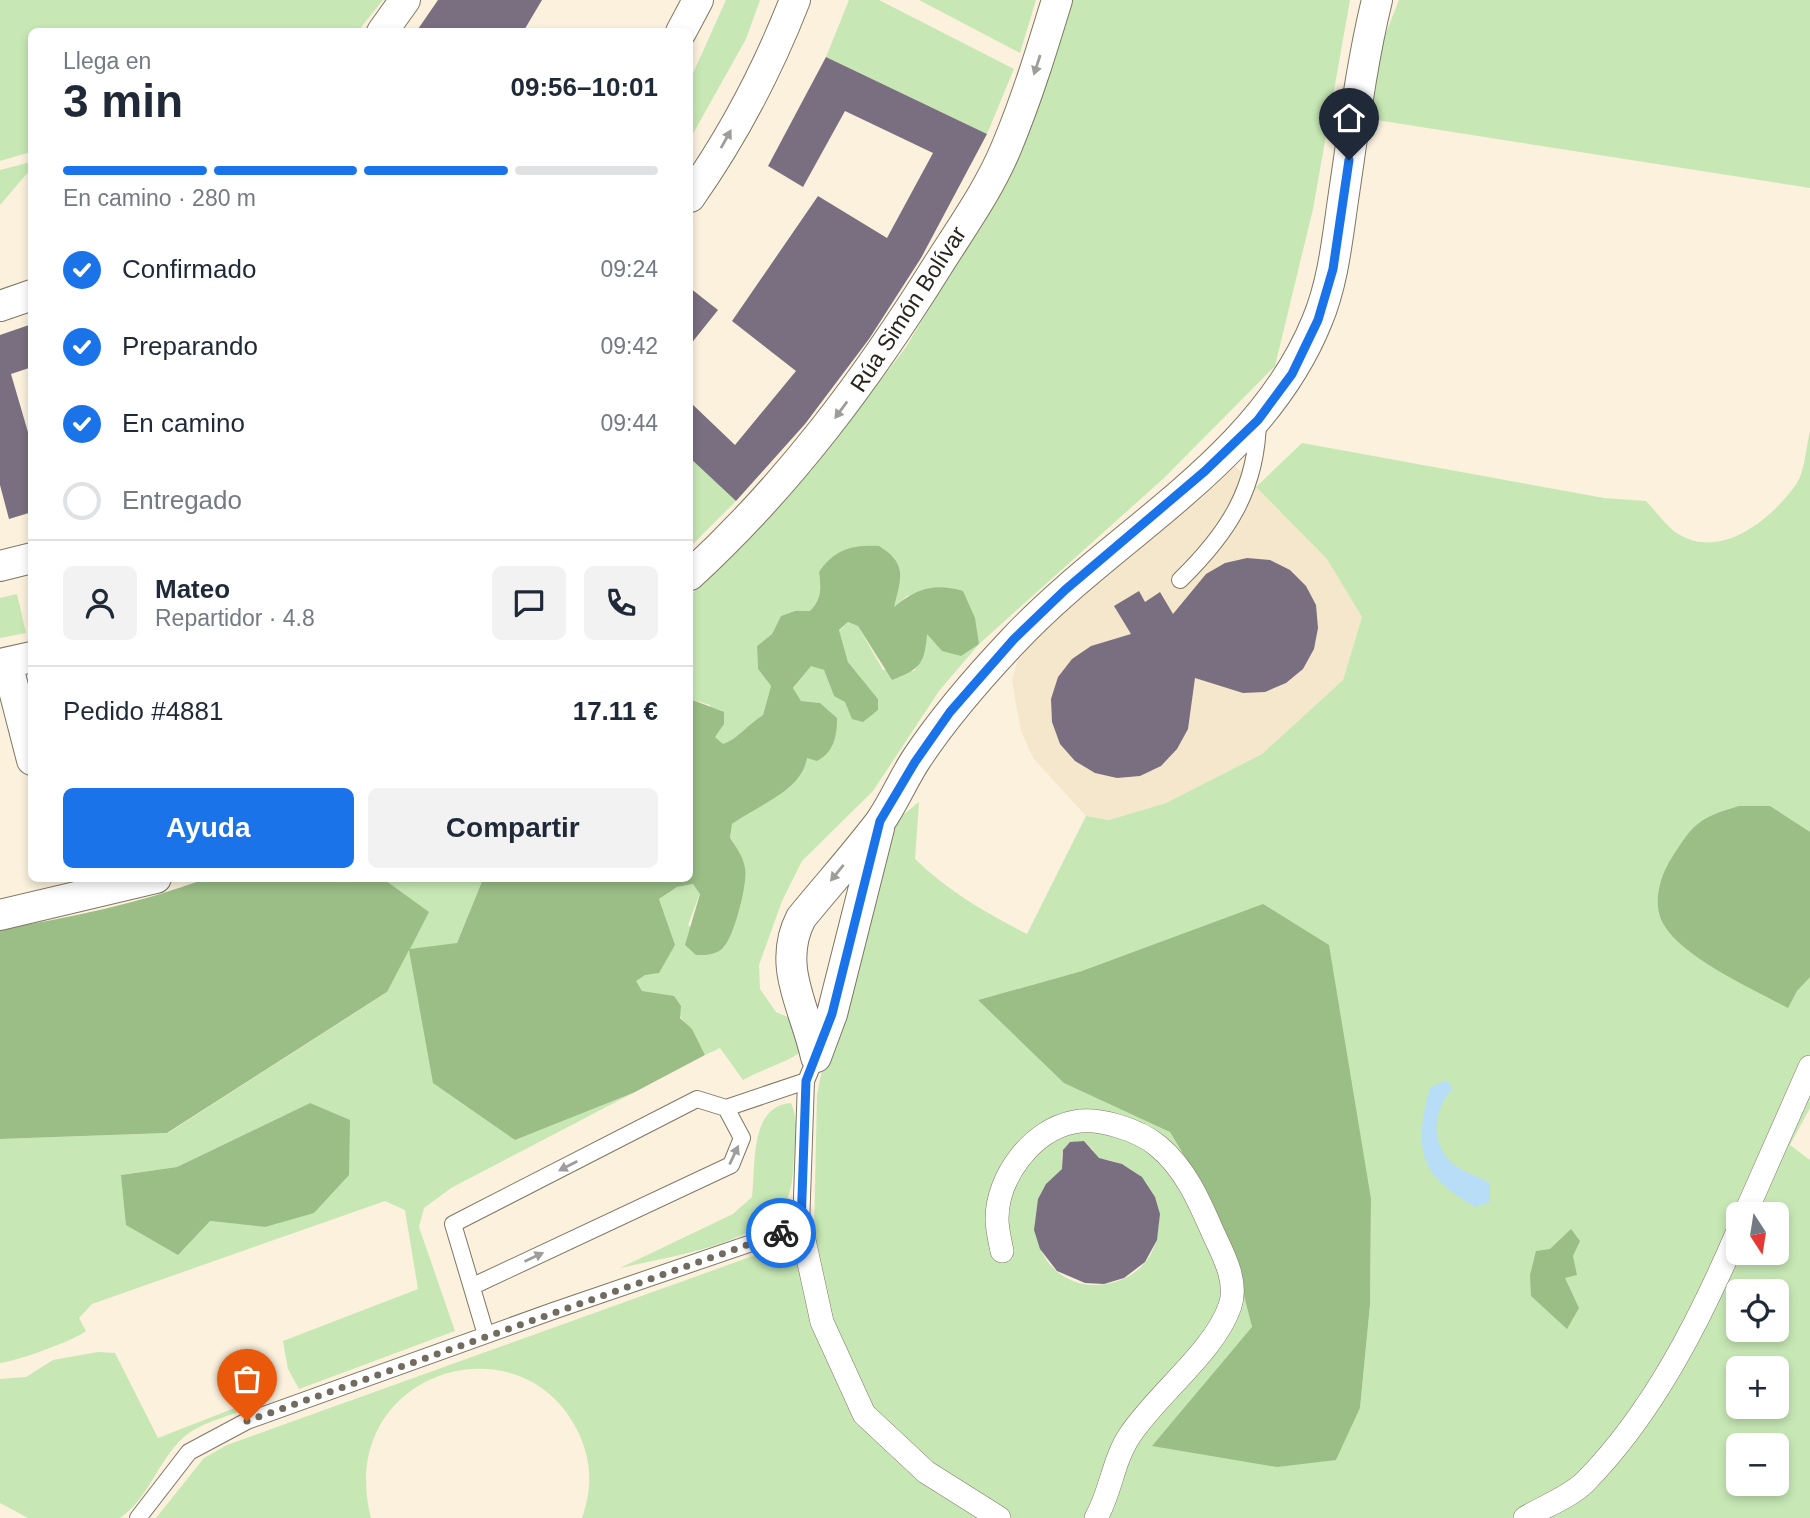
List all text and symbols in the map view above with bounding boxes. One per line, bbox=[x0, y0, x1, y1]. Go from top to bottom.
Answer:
text: Llega en bbox=[63, 48, 151, 74]
one-way arrow bbox=[1031, 55, 1042, 76]
text: 09:56–10:01 bbox=[511, 72, 658, 102]
text: 3 min bbox=[63, 75, 183, 127]
pin bbox=[1319, 88, 1379, 160]
icon: home bbox=[1330, 99, 1368, 137]
one-way arrow bbox=[720, 130, 732, 149]
text: En camino · 280 m bbox=[63, 185, 256, 211]
street label: Rúa Simón Bolívar bbox=[845, 221, 971, 396]
icon: check bbox=[63, 251, 101, 289]
text: Confirmado bbox=[122, 254, 256, 284]
text: 09:24 bbox=[600, 256, 658, 282]
icon: check bbox=[63, 328, 101, 366]
text: Preparando bbox=[122, 331, 258, 361]
text: 09:42 bbox=[600, 333, 658, 359]
one-way arrow bbox=[834, 401, 848, 419]
icon: check bbox=[63, 405, 101, 443]
text: En camino bbox=[122, 408, 245, 438]
text: 09:44 bbox=[600, 410, 658, 436]
text: Entregado bbox=[122, 485, 242, 515]
button: person bbox=[63, 566, 137, 640]
button: chat bbox=[492, 566, 566, 640]
button: phone bbox=[584, 566, 658, 640]
text: Mateo bbox=[155, 574, 230, 604]
text: Repartidor · 4.8 bbox=[155, 605, 315, 631]
text: Pedido #4881 bbox=[63, 696, 223, 726]
text: 17.11 € bbox=[573, 696, 658, 726]
button: Ayuda bbox=[63, 788, 354, 868]
button: Compartir bbox=[368, 788, 658, 868]
one-way arrow bbox=[830, 865, 845, 882]
one-way arrow bbox=[729, 1145, 740, 1165]
one-way arrow bbox=[558, 1160, 578, 1171]
courier bbox=[746, 1198, 816, 1268]
north arrow bbox=[1726, 1202, 1788, 1265]
map controls bbox=[1726, 1202, 1789, 1496]
icon: bike bbox=[762, 1214, 800, 1252]
one-way arrow bbox=[524, 1251, 544, 1262]
button: locate bbox=[1726, 1279, 1789, 1342]
pin bbox=[217, 1349, 277, 1421]
button: + bbox=[1726, 1356, 1789, 1419]
icon: bag bbox=[228, 1360, 266, 1398]
button: − bbox=[1726, 1433, 1789, 1496]

